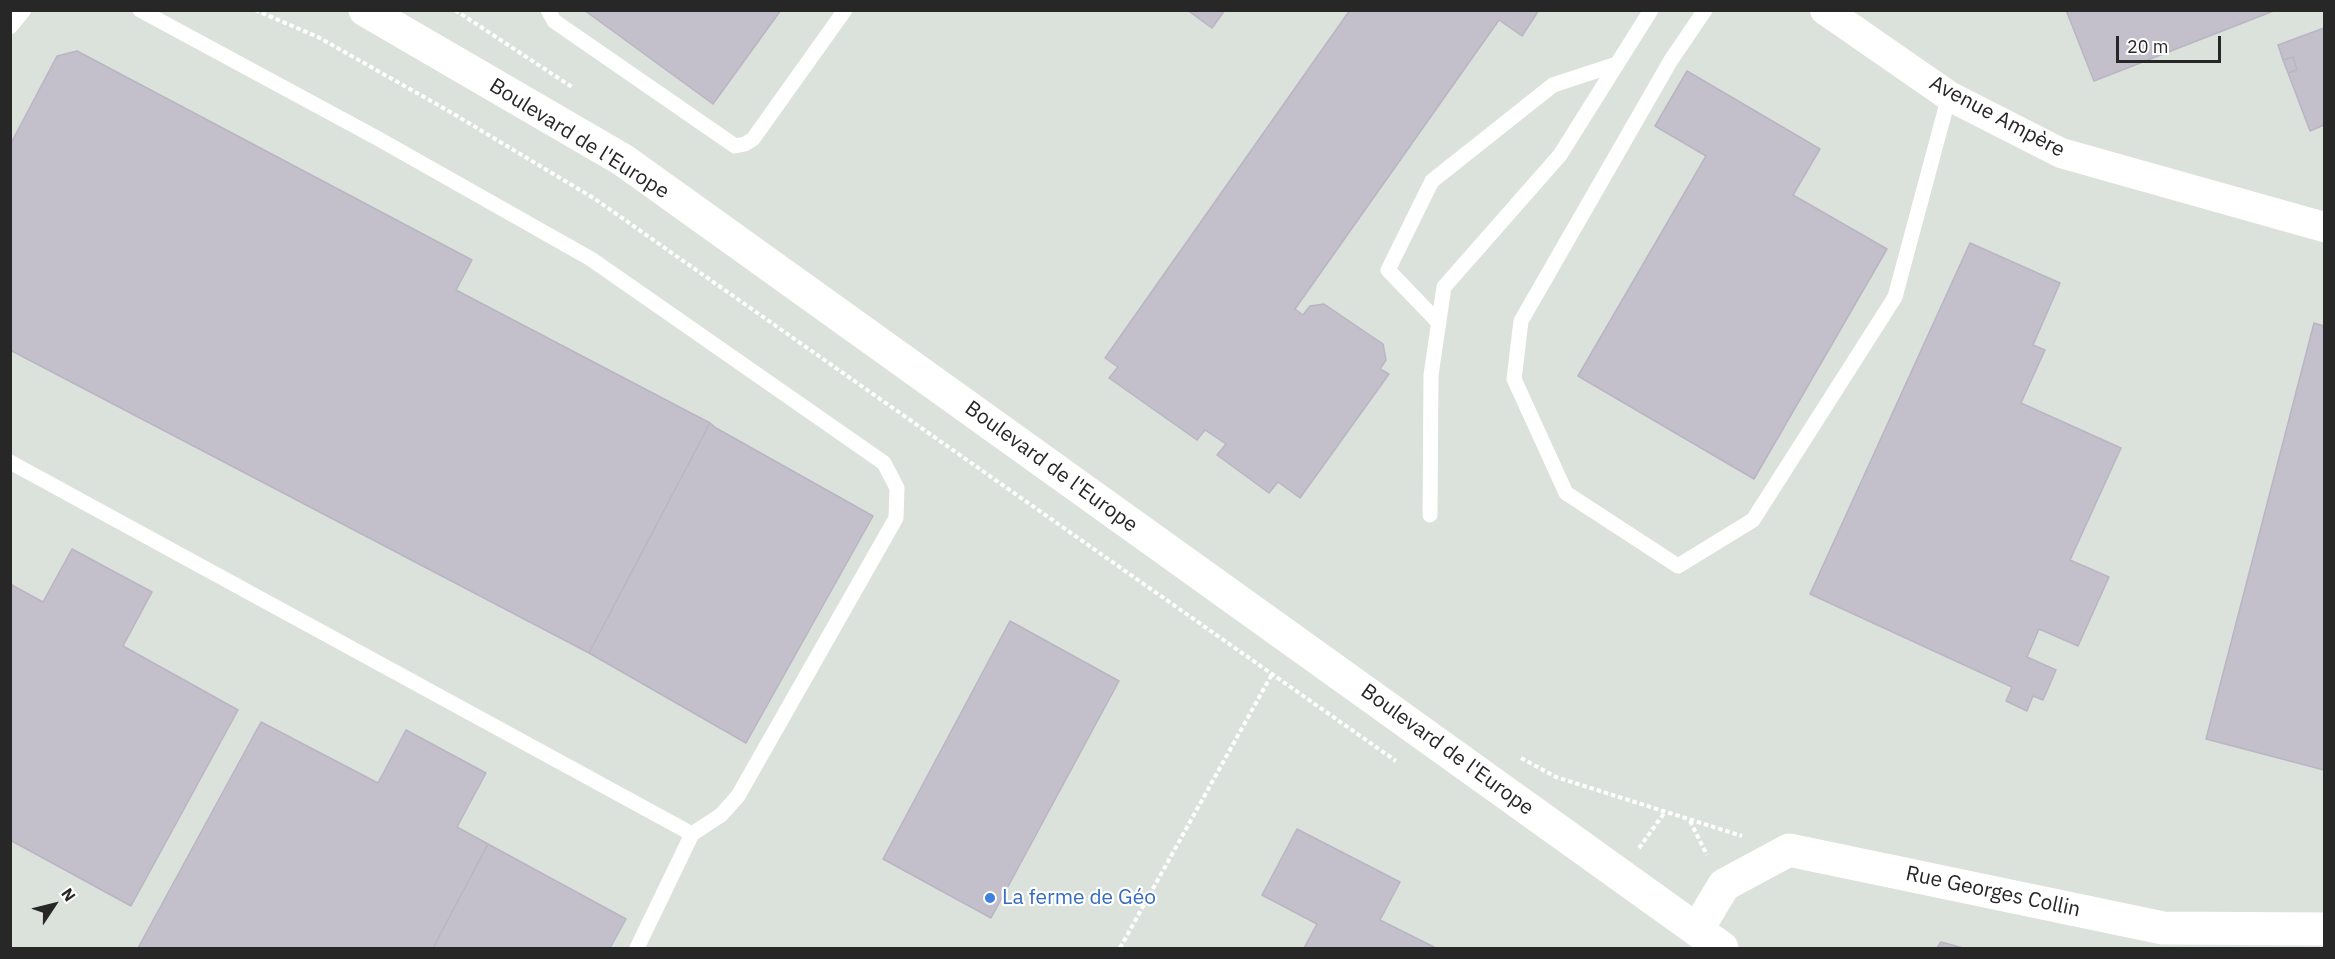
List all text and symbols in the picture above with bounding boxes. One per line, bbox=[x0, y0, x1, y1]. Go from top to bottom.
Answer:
scale bar bbox=[2119, 24, 2224, 62]
text: 20 m bbox=[2127, 35, 2169, 58]
street label: Avenue Ampère bbox=[1925, 71, 2069, 163]
street label: Boulevard de l'Europe bbox=[484, 73, 674, 205]
street label: Boulevard de l'Europe bbox=[960, 396, 1142, 538]
street label: Boulevard de l'Europe bbox=[1356, 679, 1538, 821]
street label: Rue Georges Collin bbox=[1903, 861, 2083, 923]
north arrow bbox=[24, 875, 84, 935]
text: N bbox=[57, 884, 80, 905]
place label: La ferme de Géo bbox=[1002, 885, 1156, 911]
marker: La ferme de Géo bbox=[983, 891, 997, 905]

